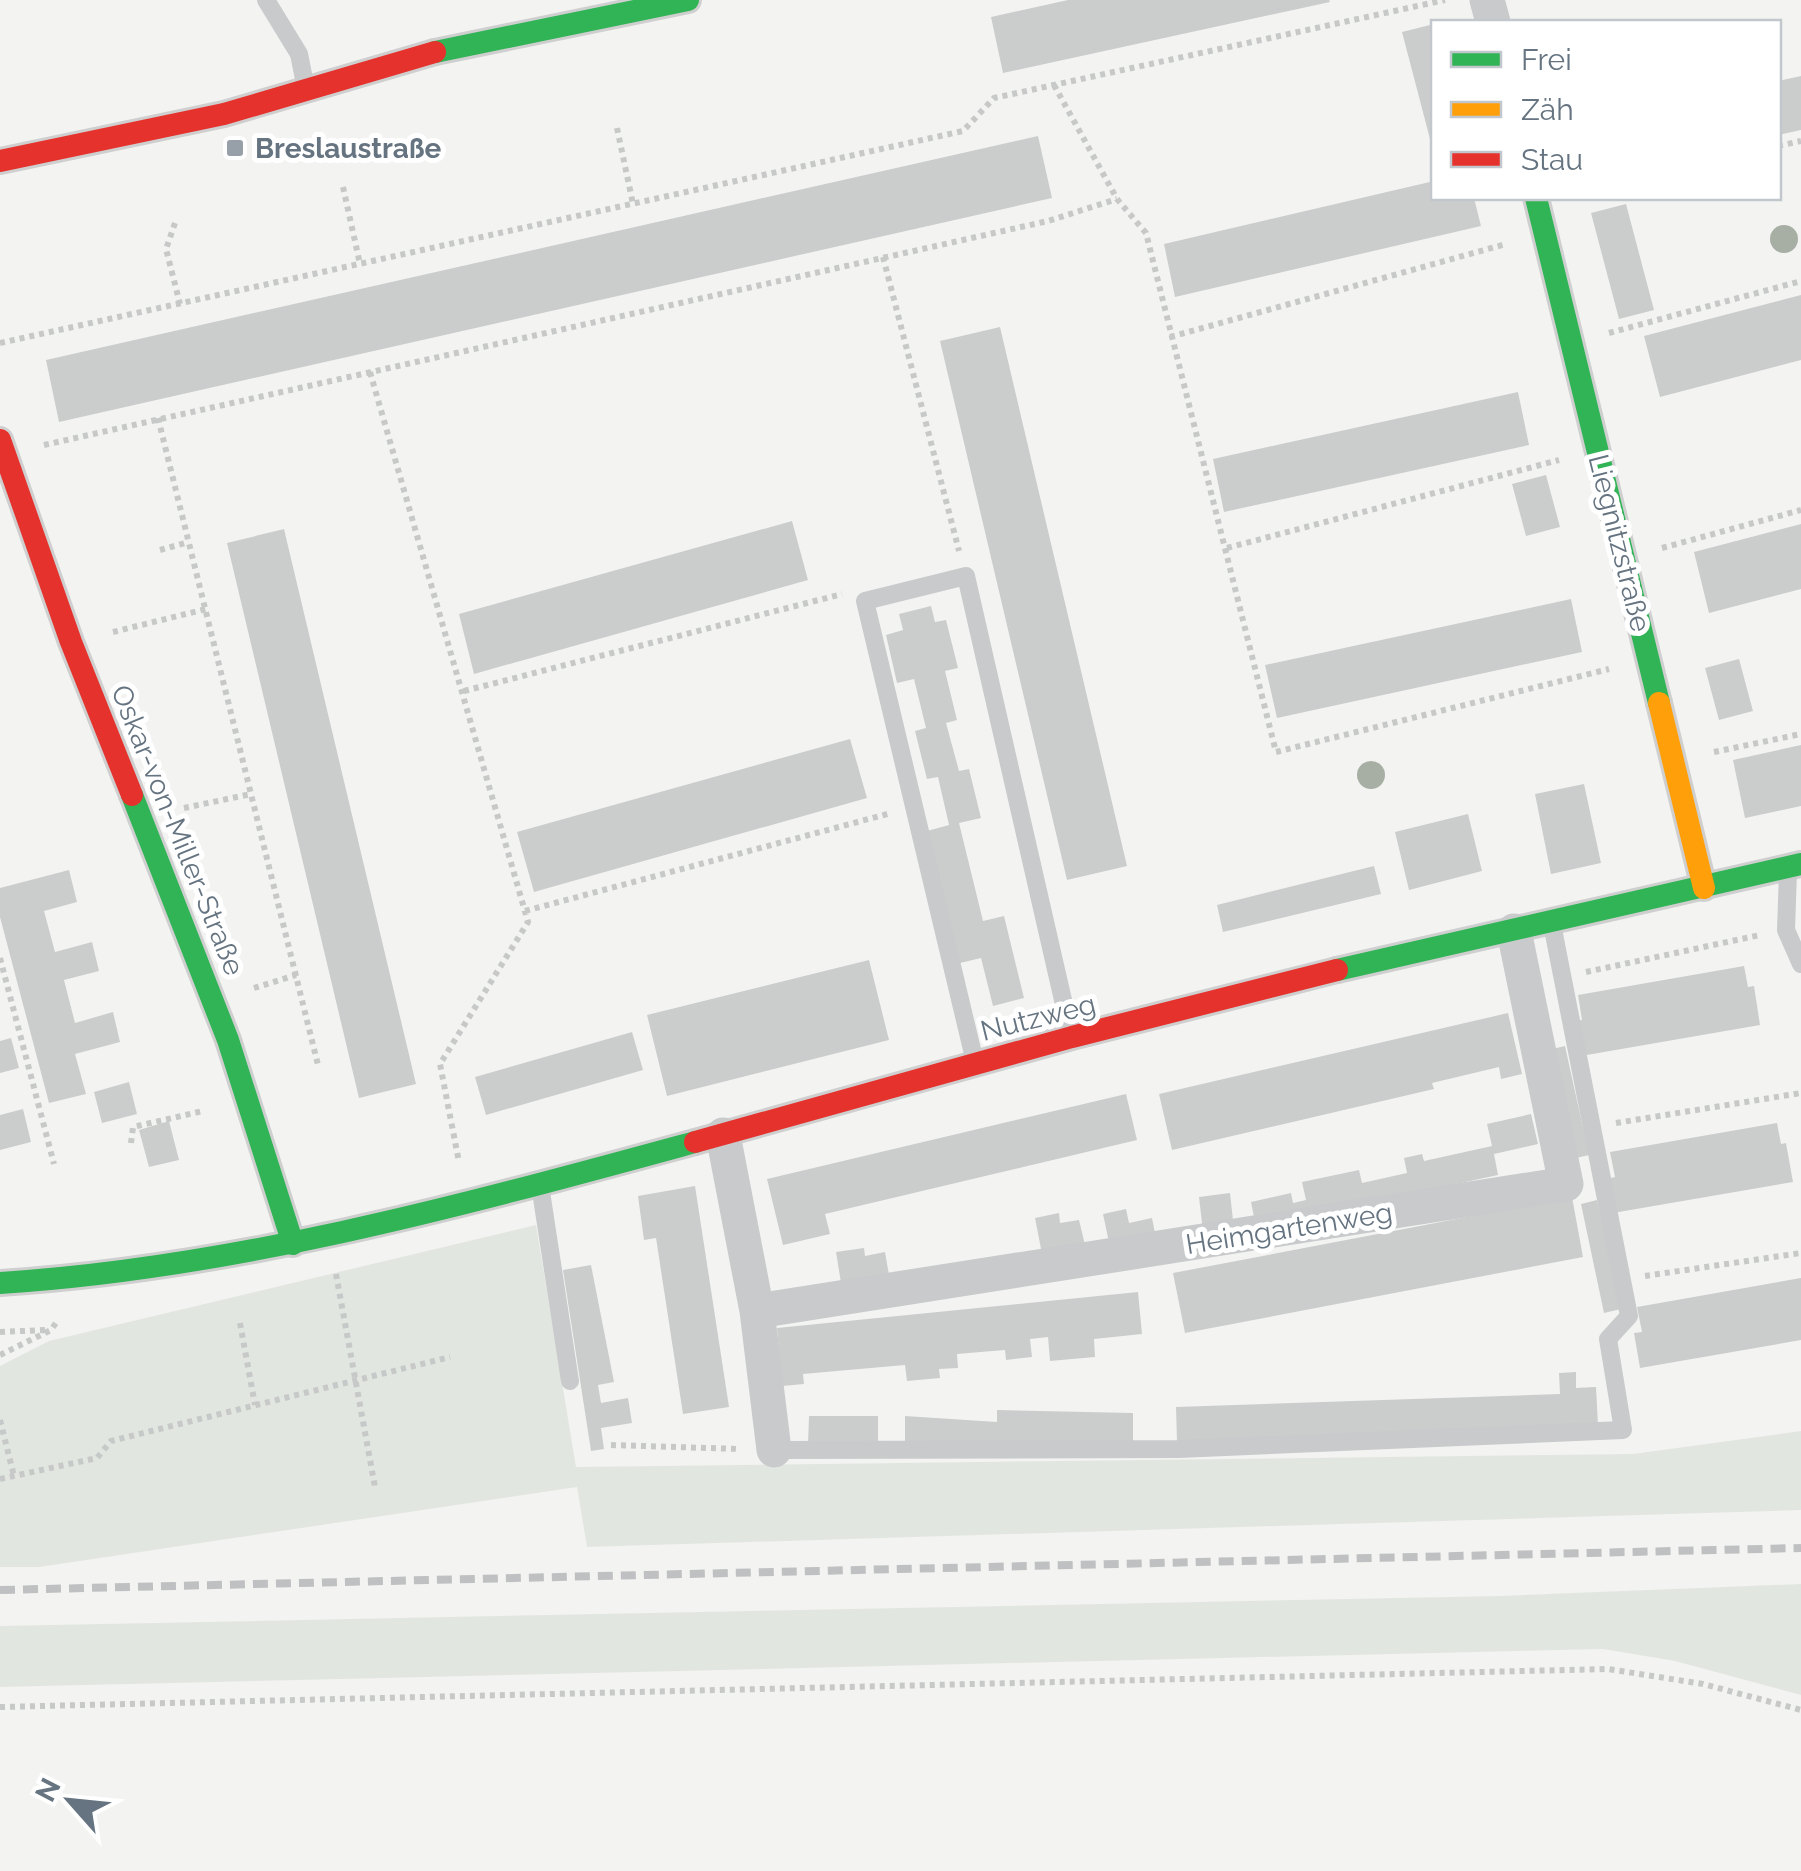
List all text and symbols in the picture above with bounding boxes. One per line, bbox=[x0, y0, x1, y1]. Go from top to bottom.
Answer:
legend bbox=[1431, 20, 1781, 200]
text: Frei bbox=[1521, 42, 1572, 77]
text: Zäh bbox=[1521, 92, 1574, 127]
place label: Breslaustraße bbox=[255, 132, 442, 165]
marker: Breslaustraße bbox=[224, 137, 246, 159]
text: Stau bbox=[1521, 142, 1583, 177]
street label: Liegnitzstraße bbox=[1582, 451, 1657, 635]
street label: Oskar-von-Miller-Straße bbox=[104, 680, 251, 980]
street label: Nutzweg bbox=[977, 987, 1099, 1048]
street label: Heimgartenweg bbox=[1183, 1196, 1395, 1261]
north arrow bbox=[20, 1751, 120, 1851]
text: N bbox=[29, 1773, 68, 1807]

